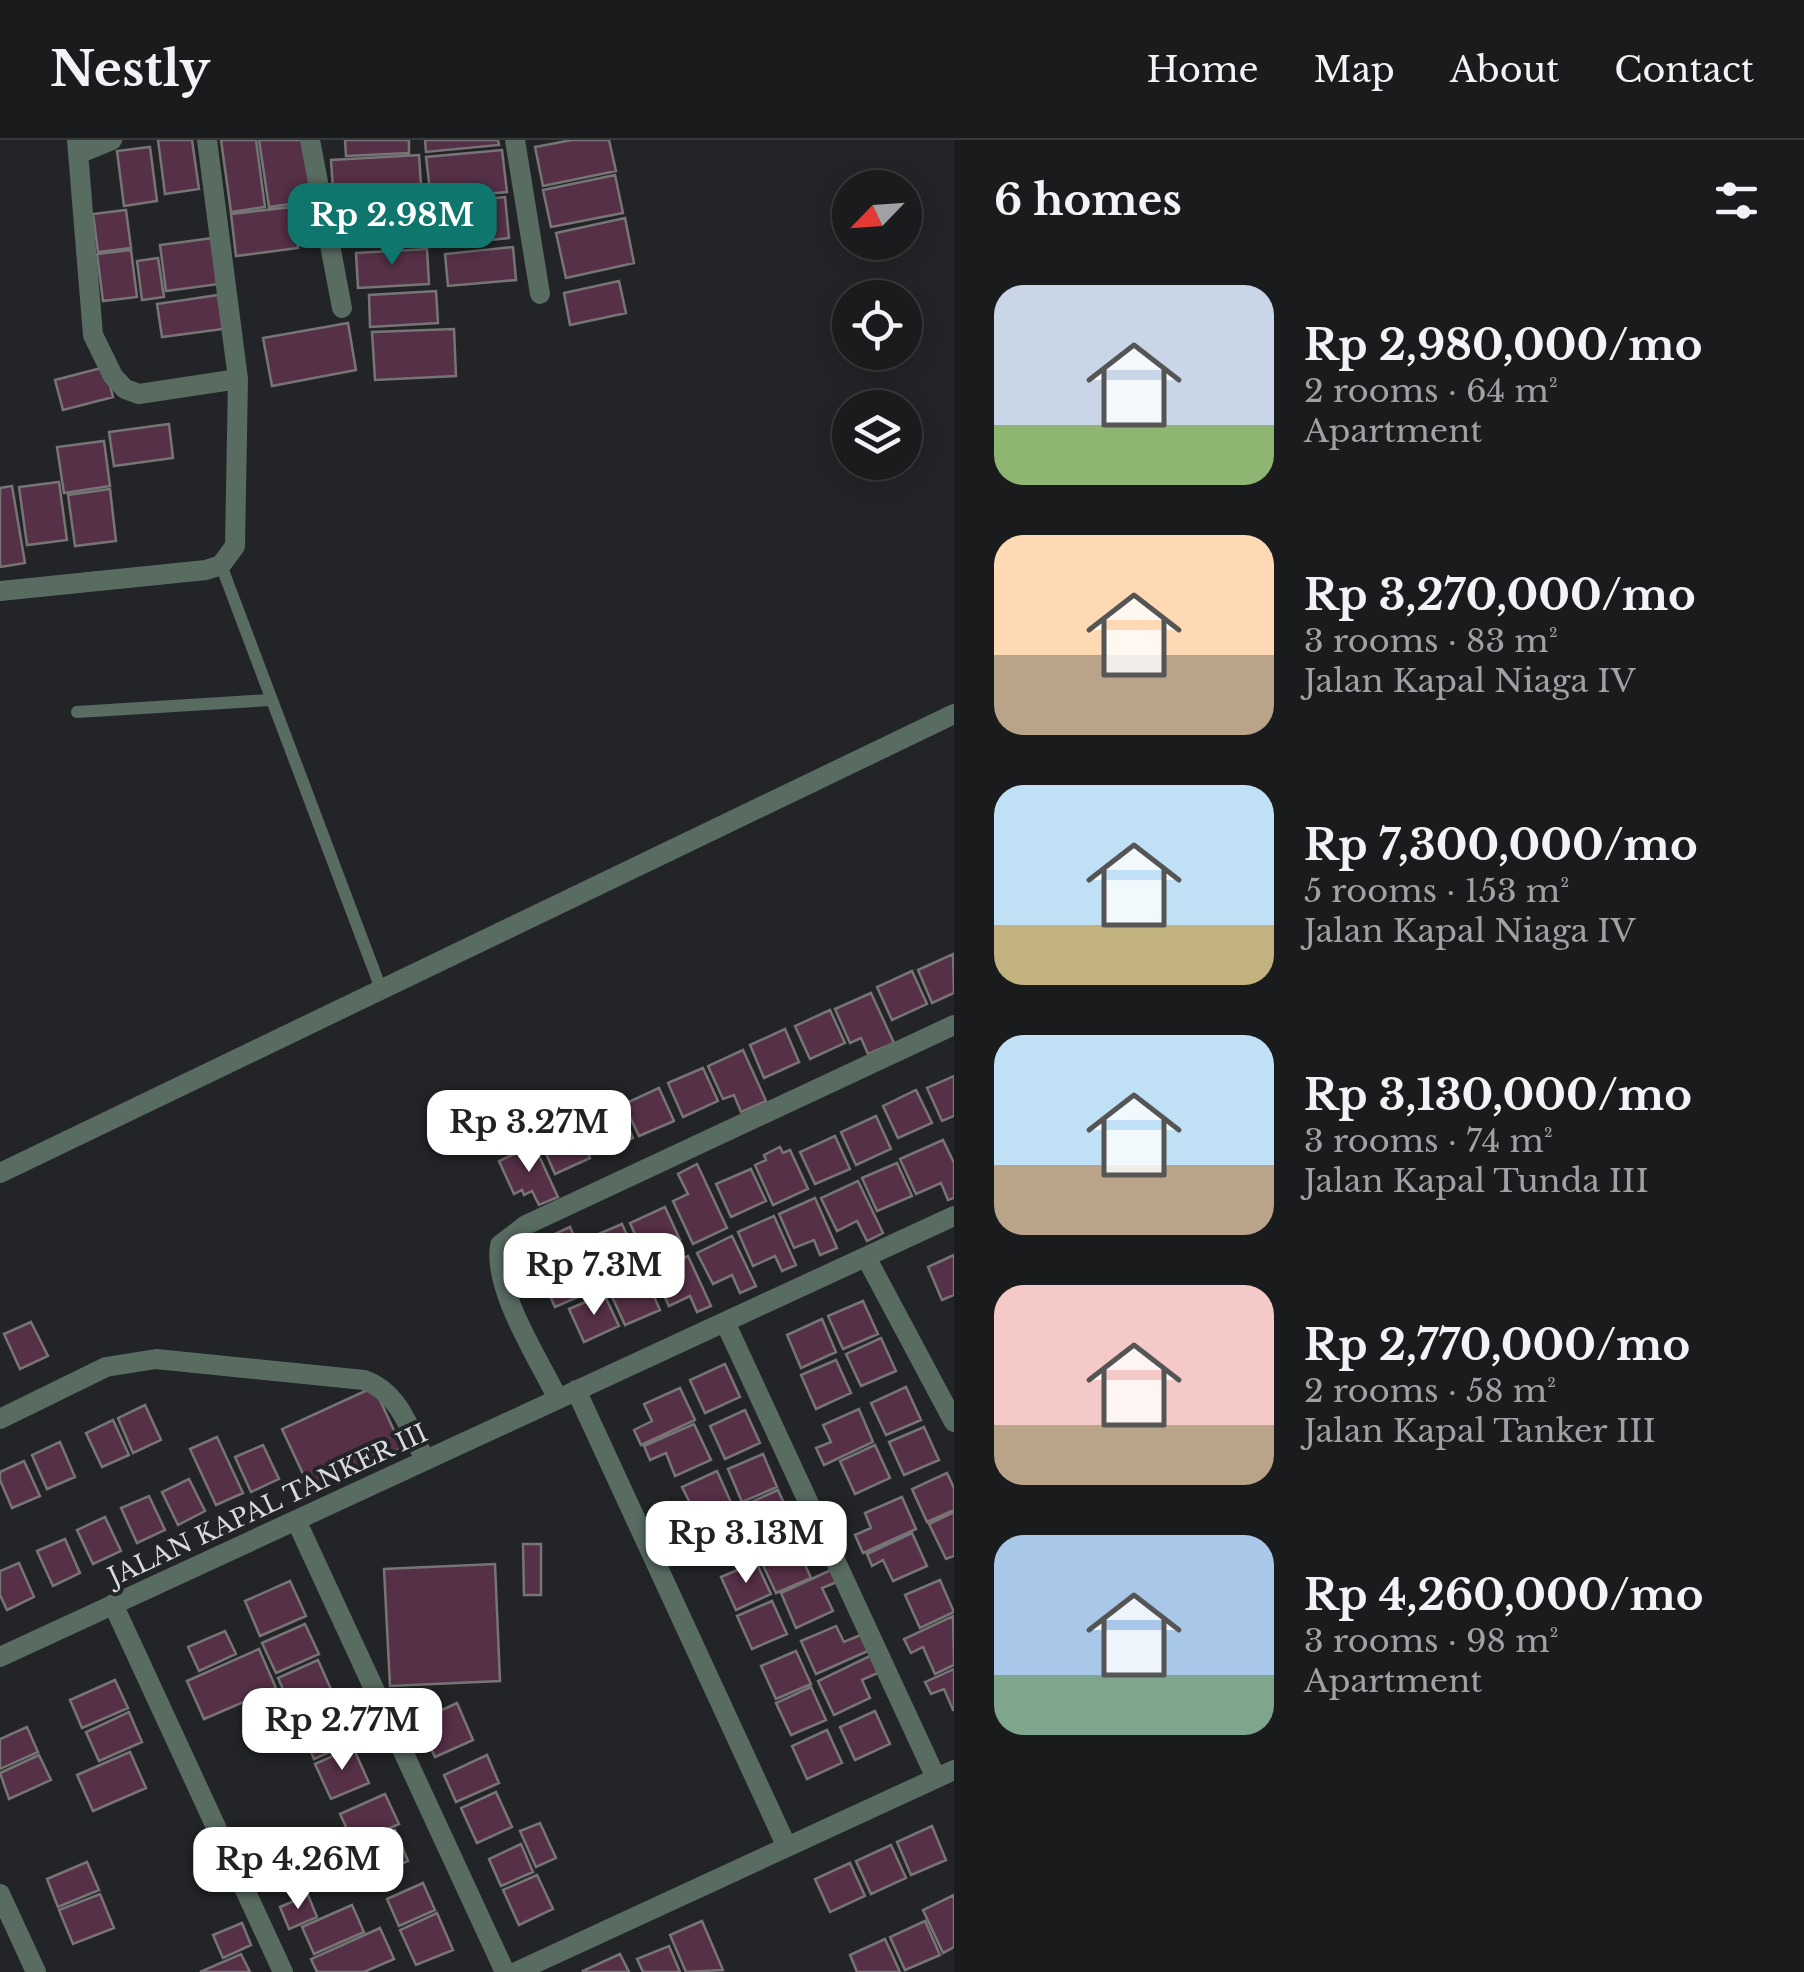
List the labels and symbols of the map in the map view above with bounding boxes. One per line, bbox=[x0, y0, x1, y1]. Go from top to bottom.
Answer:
north arrow bbox=[832, 170, 922, 260]
pin: Rp 2.98M bbox=[289, 183, 495, 268]
pin: Rp 3.27M bbox=[426, 1090, 632, 1175]
pin: Rp 7.3M bbox=[502, 1233, 686, 1318]
street label: JALAN KAPAL TANKER III bbox=[101, 1417, 433, 1594]
pin: Rp 3.13M bbox=[643, 1501, 849, 1586]
pin: Rp 2.77M bbox=[239, 1688, 445, 1773]
pin: Rp 4.26M bbox=[195, 1827, 401, 1912]

